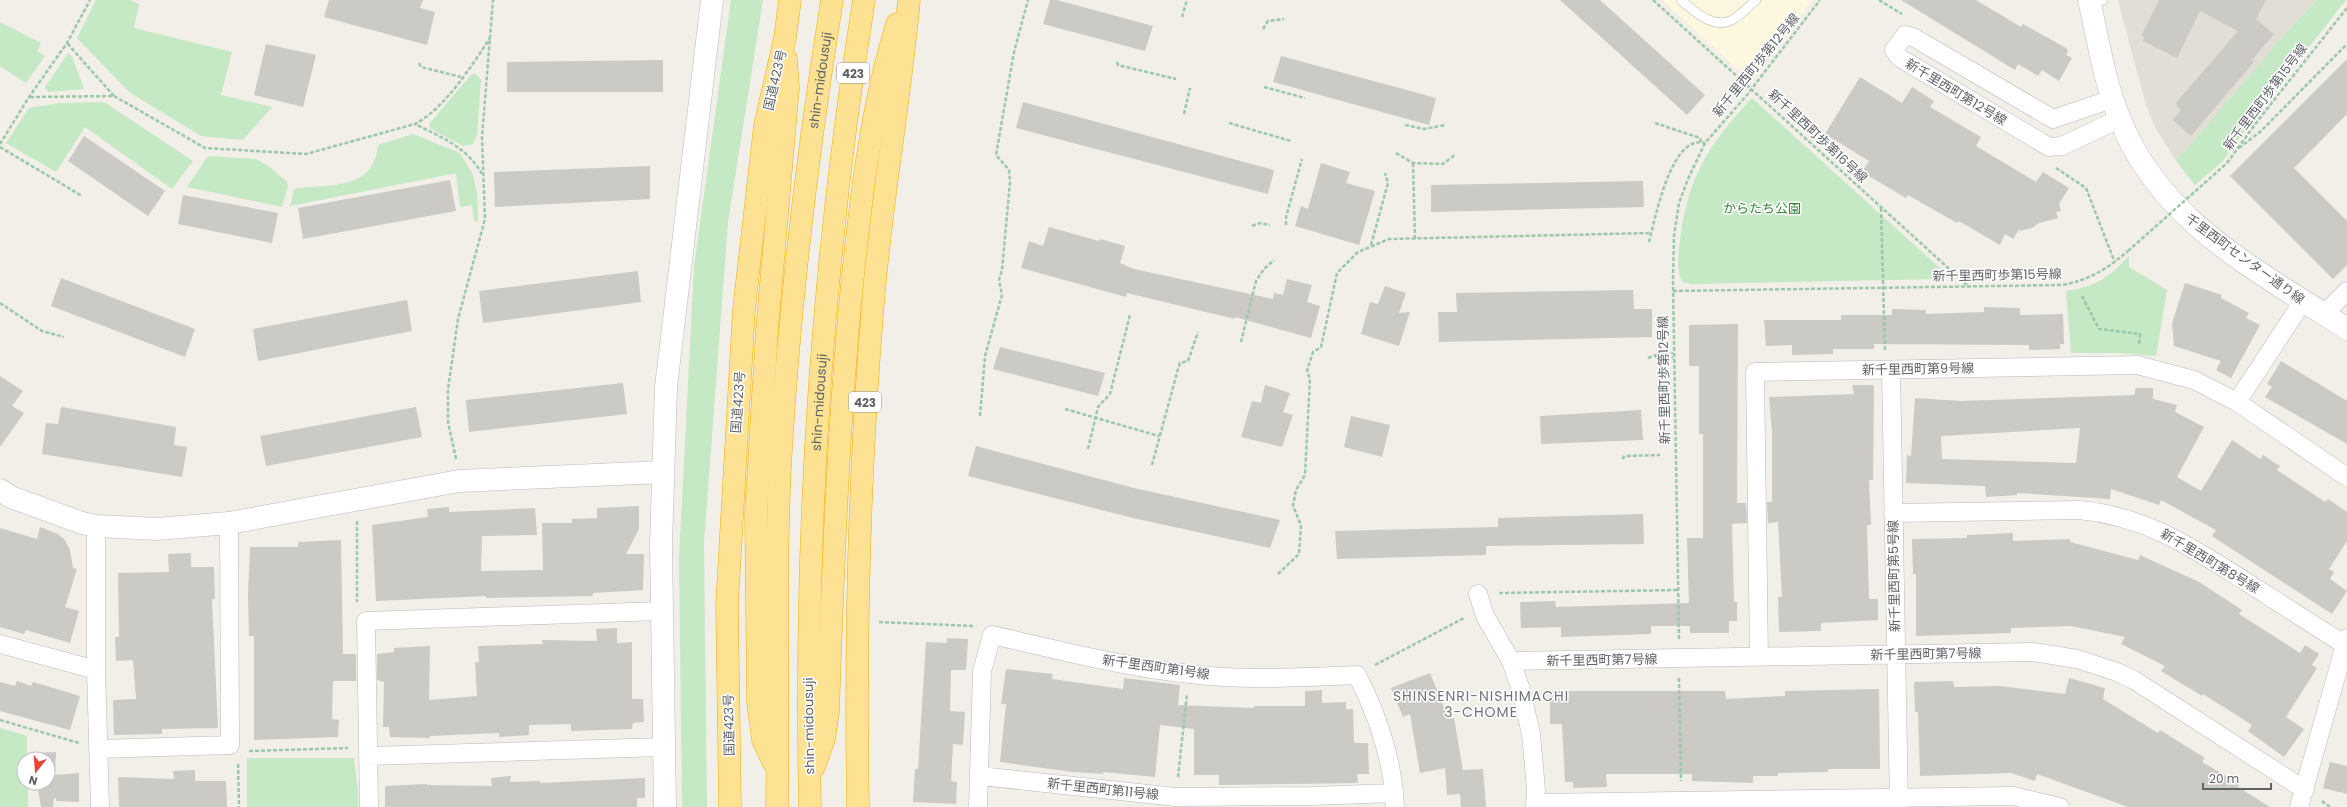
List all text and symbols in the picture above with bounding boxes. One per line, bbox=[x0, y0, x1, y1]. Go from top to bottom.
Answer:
street label: 新千里西町歩第12号線 bbox=[1708, 9, 1804, 121]
street label: shin-midousuji bbox=[803, 31, 836, 130]
street label: 新千里西町歩第15号線 bbox=[2218, 40, 2312, 154]
street label: 国道423号 bbox=[759, 48, 791, 112]
street label: 新千里西町第12号線 bbox=[1902, 54, 2010, 130]
road number: 423 bbox=[837, 63, 869, 83]
street label: 新千里西町歩第16号線 bbox=[1764, 85, 1872, 187]
park label: からたち公園 bbox=[1723, 199, 1801, 218]
street label: 千里西町センター通り線 bbox=[2182, 209, 2308, 309]
street label: 新千里西町歩第15号線 bbox=[1932, 264, 2062, 286]
street label: 新千里西町歩第12号線 bbox=[1653, 316, 1675, 444]
street label: shin-midousuji bbox=[806, 353, 832, 451]
street label: 新千里西町第9号線 bbox=[1862, 359, 1974, 379]
street label: 国道423号 bbox=[726, 370, 750, 434]
road number: 423 bbox=[849, 392, 881, 412]
street label: 新千里西町第5号線 bbox=[1884, 520, 1904, 632]
street label: 新千里西町第8号線 bbox=[2157, 524, 2263, 598]
street label: 新千里西町第7号線 bbox=[1870, 644, 1982, 664]
street label: 新千里西町第1号線 bbox=[1101, 650, 1211, 684]
street label: 新千里西町第7号線 bbox=[1546, 650, 1658, 670]
street label: shin-midousuji bbox=[799, 677, 819, 775]
district label: SHINSENRI-NISHIMACHI 3-CHOME bbox=[1393, 686, 1569, 722]
street label: 国道423号 bbox=[719, 694, 739, 756]
north arrow bbox=[16, 751, 56, 791]
scale bar bbox=[2203, 765, 2271, 791]
text: 20 m bbox=[2209, 770, 2239, 787]
text: N bbox=[27, 772, 39, 789]
street label: 新千里西町第11号線 bbox=[1046, 774, 1160, 804]

